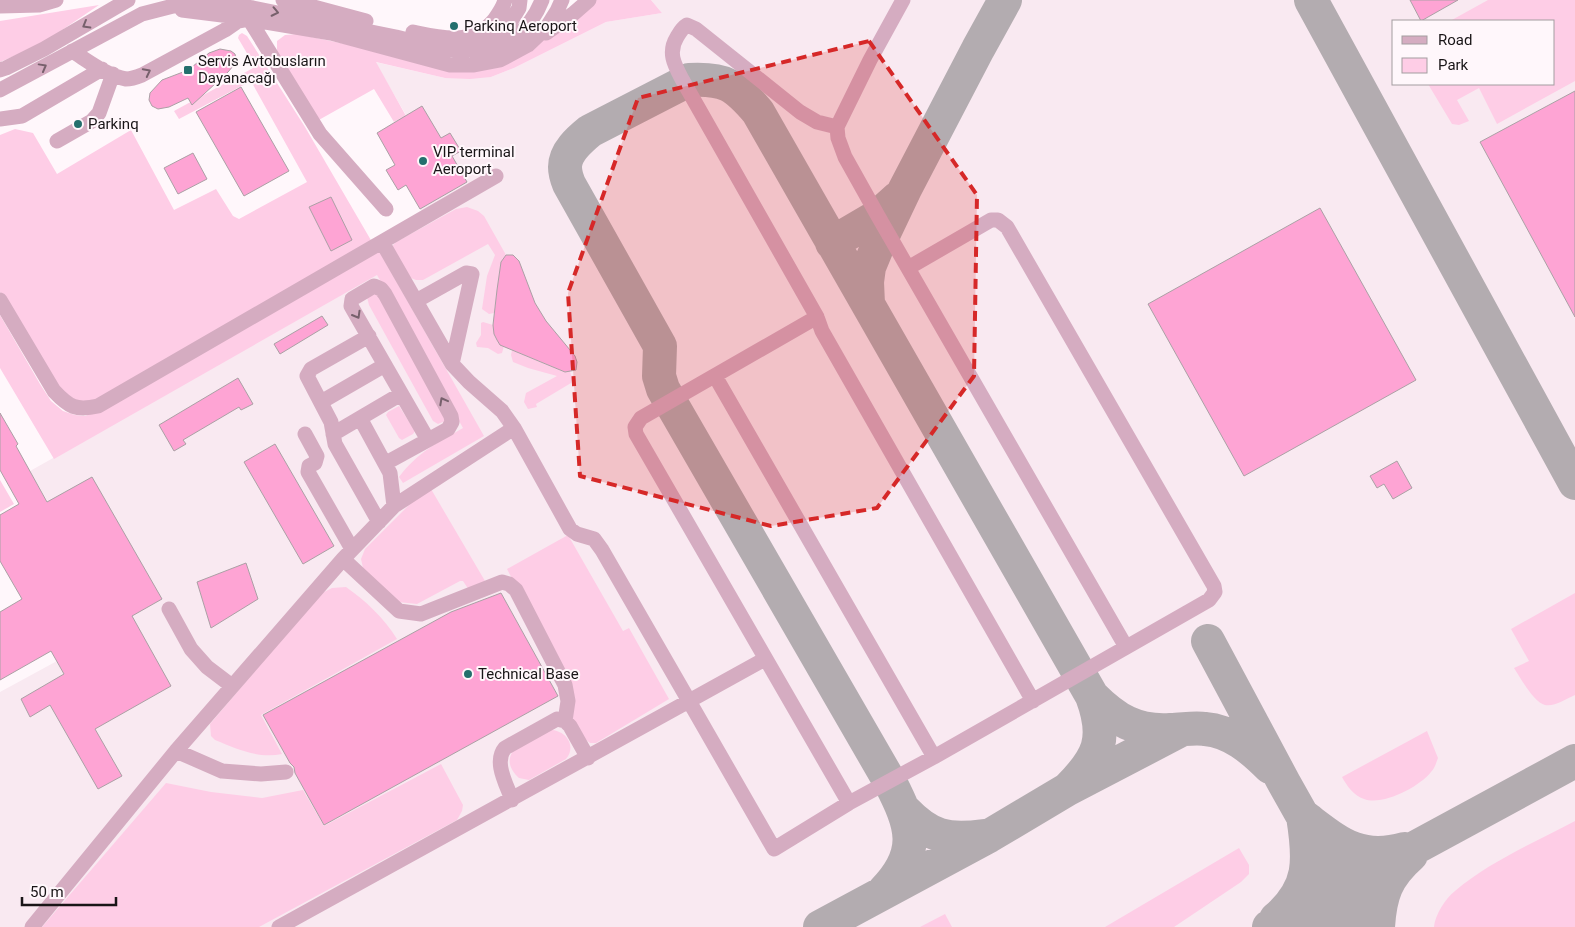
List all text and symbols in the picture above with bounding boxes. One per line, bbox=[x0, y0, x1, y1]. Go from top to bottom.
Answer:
one-way arrow bbox=[271, 6, 280, 17]
place label: Parkinq Aeroport bbox=[464, 17, 577, 35]
one-way arrow bbox=[82, 19, 91, 29]
marker: Parkinq Aeroport bbox=[448, 20, 460, 32]
legend bbox=[1392, 20, 1555, 85]
text: Road bbox=[1438, 31, 1472, 49]
place label: Servis Avtobusların Dayanacağı bbox=[198, 52, 326, 87]
text: Park bbox=[1438, 56, 1469, 74]
one-way arrow bbox=[37, 63, 46, 73]
marker: Servis Avtobusların Dayanacağı bbox=[182, 64, 194, 76]
one-way arrow bbox=[142, 68, 151, 78]
place label: Parkinq bbox=[88, 115, 139, 133]
marker: Parkinq bbox=[72, 118, 84, 130]
place label: VIP terminal Aeroport bbox=[433, 143, 515, 178]
marker: VIP terminal Aeroport bbox=[417, 155, 429, 167]
one-way arrow bbox=[350, 310, 360, 319]
one-way arrow bbox=[439, 398, 449, 407]
place label: Technical Base bbox=[478, 665, 579, 683]
marker: Technical Base bbox=[462, 668, 474, 680]
scale bar bbox=[22, 874, 116, 906]
text: 50 m bbox=[30, 883, 64, 901]

